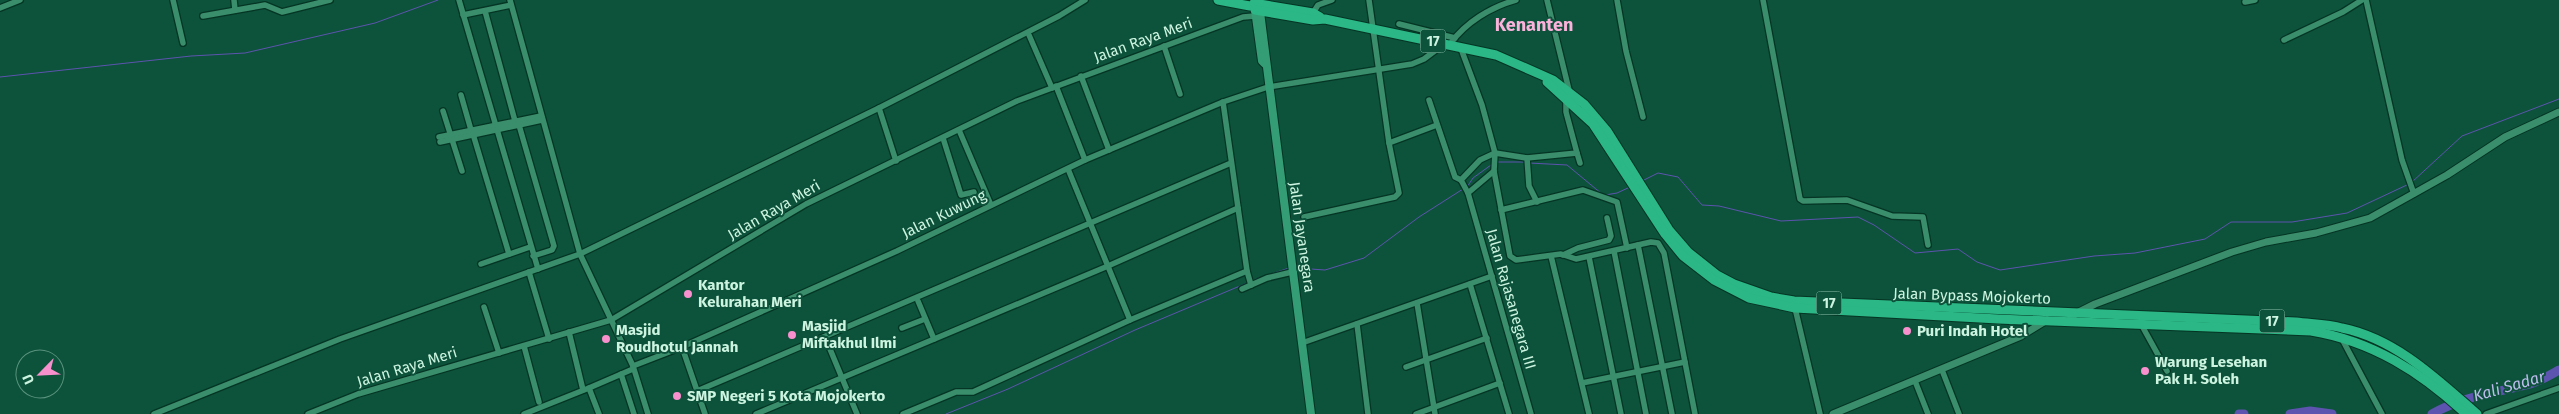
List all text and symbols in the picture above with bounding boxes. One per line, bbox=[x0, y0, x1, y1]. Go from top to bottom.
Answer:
street label: Jalan Raya Meri bbox=[1091, 14, 1195, 66]
district label: Kenanten bbox=[1495, 14, 1573, 36]
road number: 17 bbox=[1420, 29, 1446, 52]
street label: Jalan Raya Meri bbox=[725, 176, 823, 244]
street label: Jalan Jayanegara bbox=[1285, 180, 1319, 294]
street label: Jalan Kuwung bbox=[899, 186, 989, 242]
street label: Jalan Rajasanegara III bbox=[1482, 227, 1540, 371]
place label: Kantor Kelurahan Meri bbox=[698, 276, 802, 311]
street label: Jalan Bypass Mojokerto bbox=[1893, 284, 2051, 308]
marker: Kantor Kelurahan Meri bbox=[682, 288, 694, 300]
road number: 17 bbox=[1816, 292, 1842, 314]
road number: 17 bbox=[2260, 310, 2284, 332]
place label: Masjid Miftakhul Ilmi bbox=[802, 317, 896, 352]
place label: Masjid Roudhotul Jannah bbox=[616, 321, 738, 356]
place label: Puri Indah Hotel bbox=[1917, 322, 2028, 340]
marker: Puri Indah Hotel bbox=[1901, 325, 1913, 337]
marker: Masjid Miftakhul Ilmi bbox=[786, 329, 798, 341]
marker: Masjid Roudhotul Jannah bbox=[600, 333, 612, 345]
street label: Jalan Raya Meri bbox=[355, 343, 459, 391]
north arrow bbox=[15, 349, 65, 399]
place label: Warung Lesehan Pak H. Soleh bbox=[2155, 353, 2267, 388]
marker: Warung Lesehan Pak H. Soleh bbox=[2139, 365, 2151, 377]
water label: Kali Sadar bbox=[2471, 366, 2548, 405]
text: U bbox=[19, 371, 38, 387]
place label: SMP Negeri 5 Kota Mojokerto bbox=[687, 387, 885, 405]
marker: SMP Negeri 5 Kota Mojokerto bbox=[671, 390, 683, 402]

